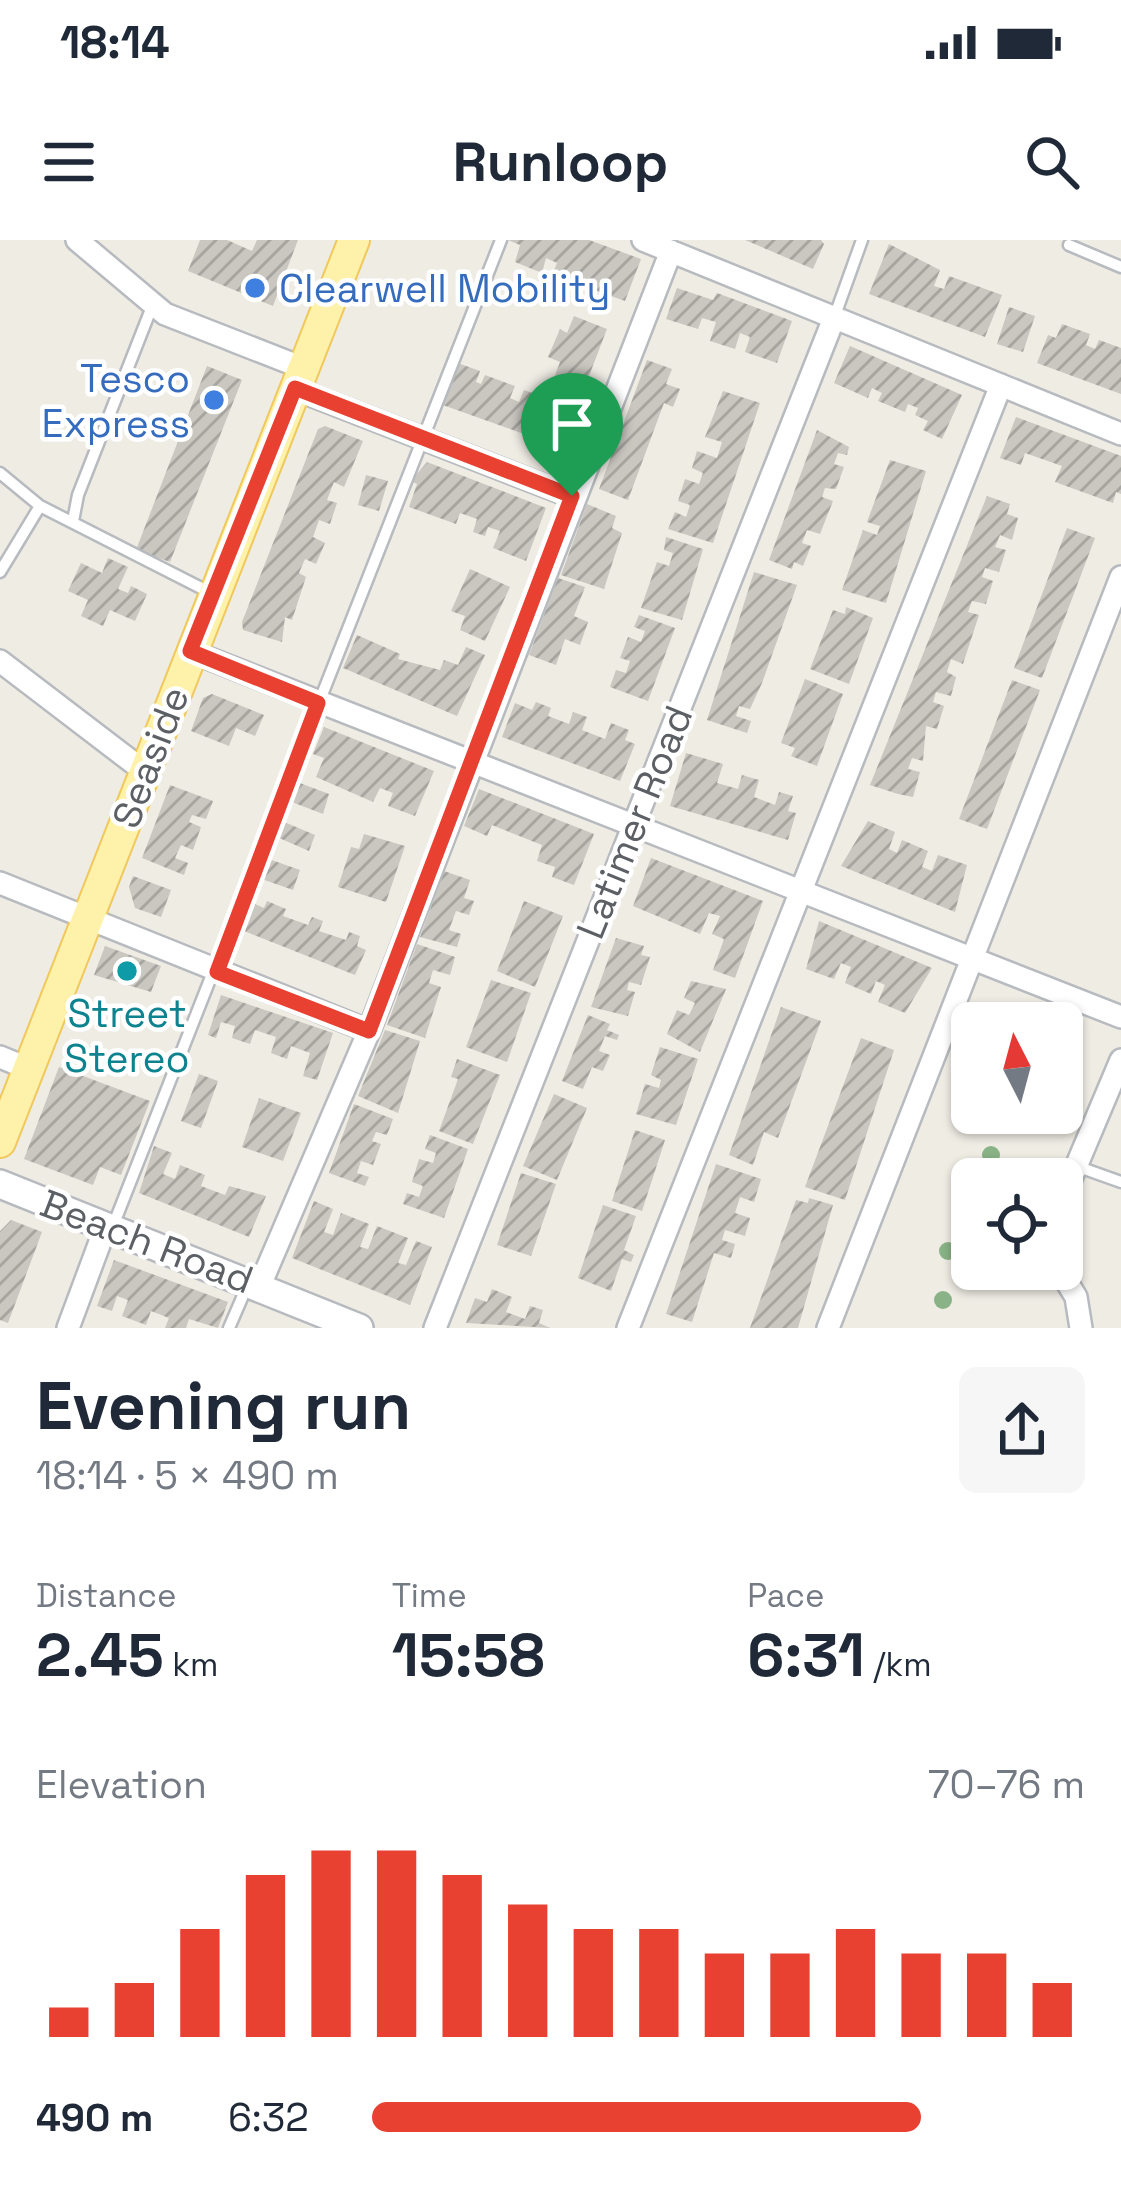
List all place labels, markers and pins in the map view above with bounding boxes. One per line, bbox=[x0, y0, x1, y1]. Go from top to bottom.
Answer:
place label: Clearwell Mobility bbox=[279, 264, 610, 313]
marker: Clearwell Mobility bbox=[242, 275, 268, 301]
place label: Tesco Express bbox=[42, 354, 190, 448]
pin bbox=[521, 373, 623, 496]
marker: Tesco Express bbox=[201, 387, 227, 413]
marker: Street Stereo bbox=[114, 958, 140, 984]
place label: Street Stereo bbox=[64, 989, 190, 1083]

